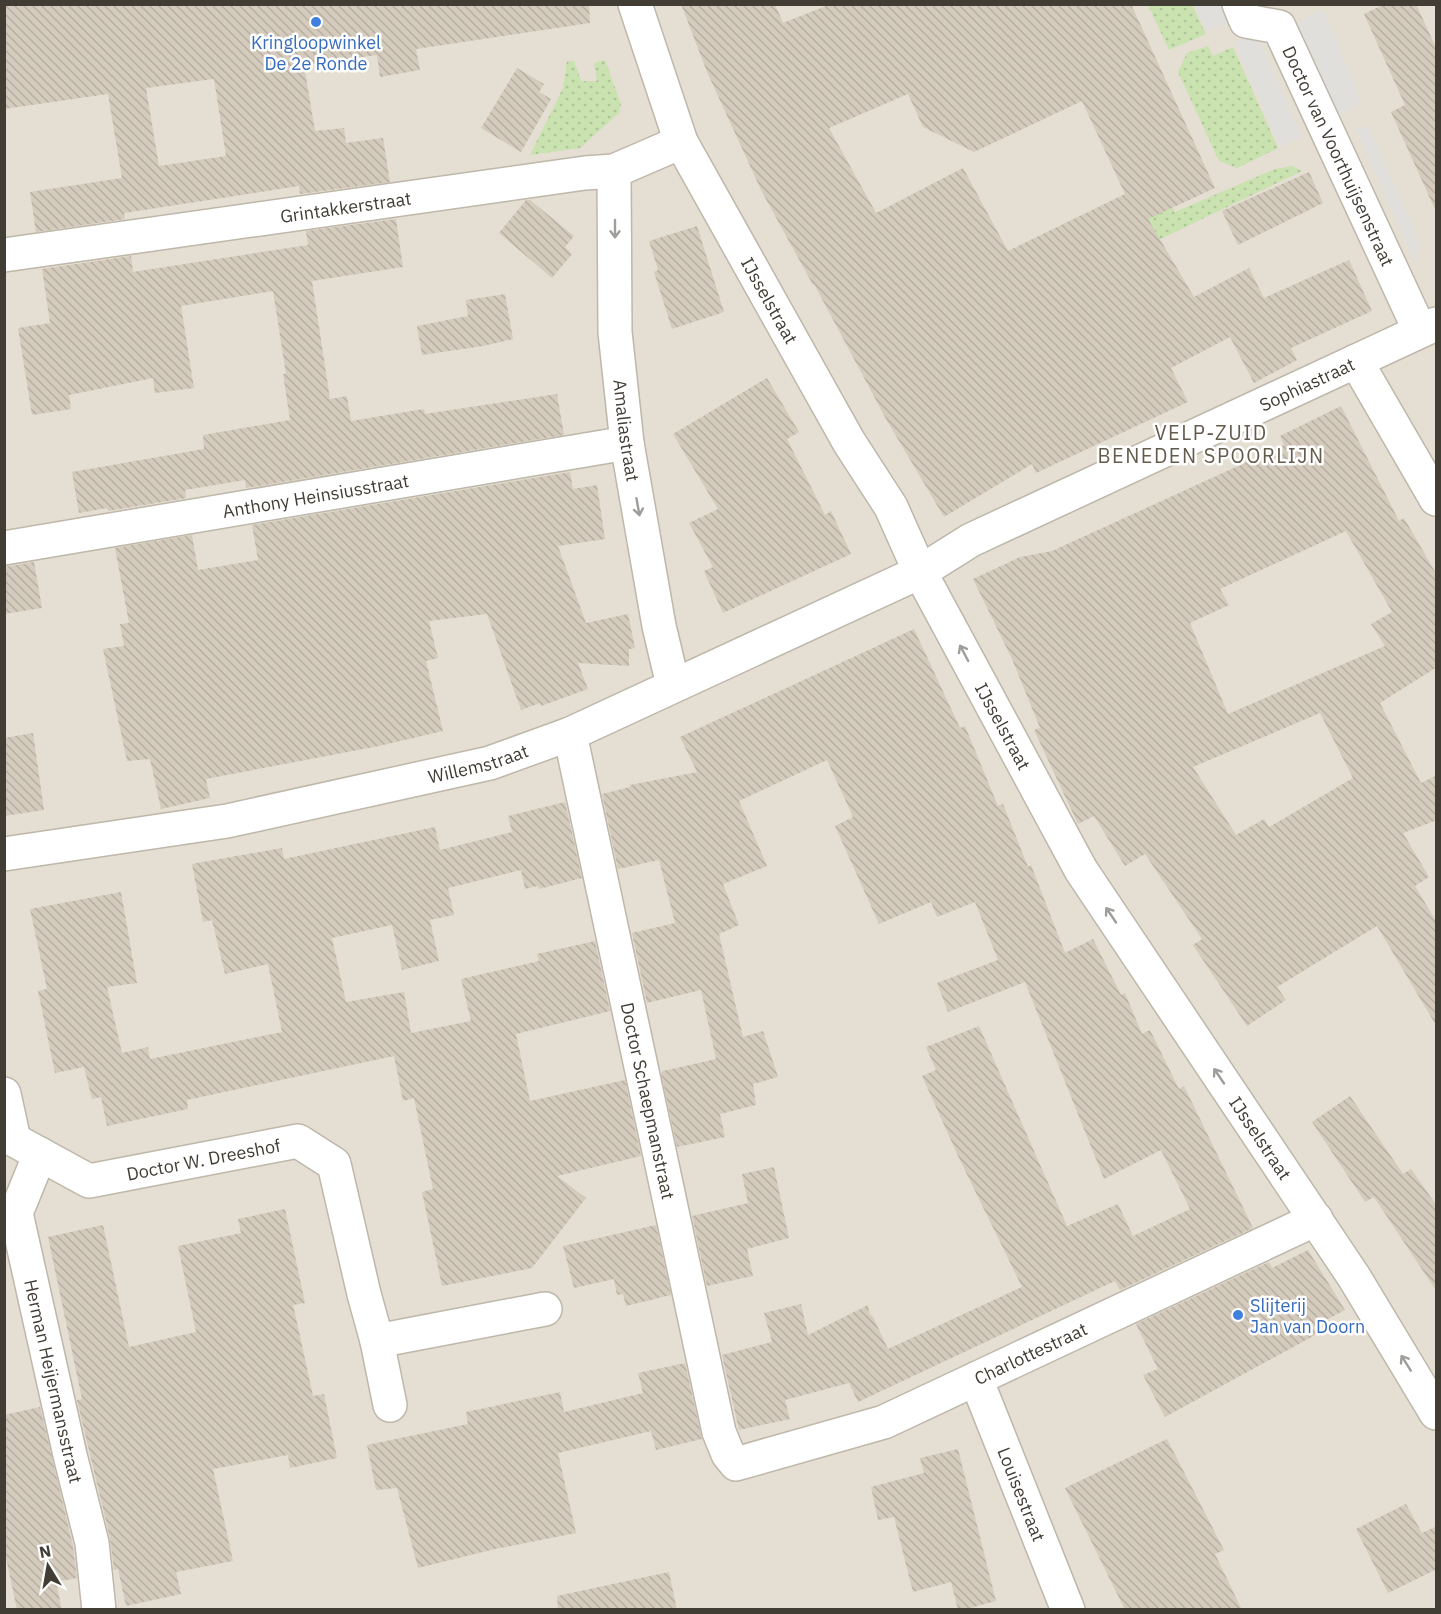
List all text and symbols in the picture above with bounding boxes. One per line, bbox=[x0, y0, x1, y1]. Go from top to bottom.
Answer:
marker: Kringloopwinkel De 2e Ronde bbox=[309, 15, 323, 29]
place label: Kringloopwinkel De 2e Ronde bbox=[251, 31, 381, 75]
street label: Doctor van Voorthuijsenstraat bbox=[1278, 42, 1400, 270]
street label: Grintakkerstraat bbox=[279, 186, 413, 227]
one-way arrow bbox=[609, 219, 621, 239]
street label: IJsselstraat bbox=[736, 253, 803, 348]
street label: Sophiastraat bbox=[1256, 352, 1358, 416]
street label: Amaliastraat bbox=[609, 378, 645, 483]
district label: VELP-ZUID BENEDEN SPOORLIJN bbox=[1097, 419, 1325, 469]
street label: Anthony Heinsiusstraat bbox=[221, 468, 410, 522]
one-way arrow bbox=[633, 496, 644, 516]
one-way arrow bbox=[958, 645, 970, 662]
street label: IJsselstraat bbox=[970, 679, 1036, 774]
street label: Willemstraat bbox=[426, 739, 531, 788]
one-way arrow bbox=[1104, 906, 1117, 923]
street label: Doctor Schaepmanstraat bbox=[616, 1000, 680, 1201]
one-way arrow bbox=[1213, 1068, 1226, 1085]
street label: IJsselstraat bbox=[1224, 1092, 1297, 1184]
street label: Doctor W. Dreeshof bbox=[124, 1133, 282, 1185]
street label: Herman Heijermansstraat bbox=[20, 1277, 88, 1486]
place label: Slijterij Jan van Doorn bbox=[1250, 1294, 1365, 1338]
marker: Slijterij Jan van Doorn bbox=[1231, 1308, 1245, 1322]
street label: Charlottestraat bbox=[970, 1317, 1091, 1390]
one-way arrow bbox=[1400, 1355, 1412, 1372]
street label: Louisestraat bbox=[993, 1444, 1051, 1545]
north arrow bbox=[18, 1536, 78, 1596]
text: N bbox=[38, 1540, 53, 1562]

